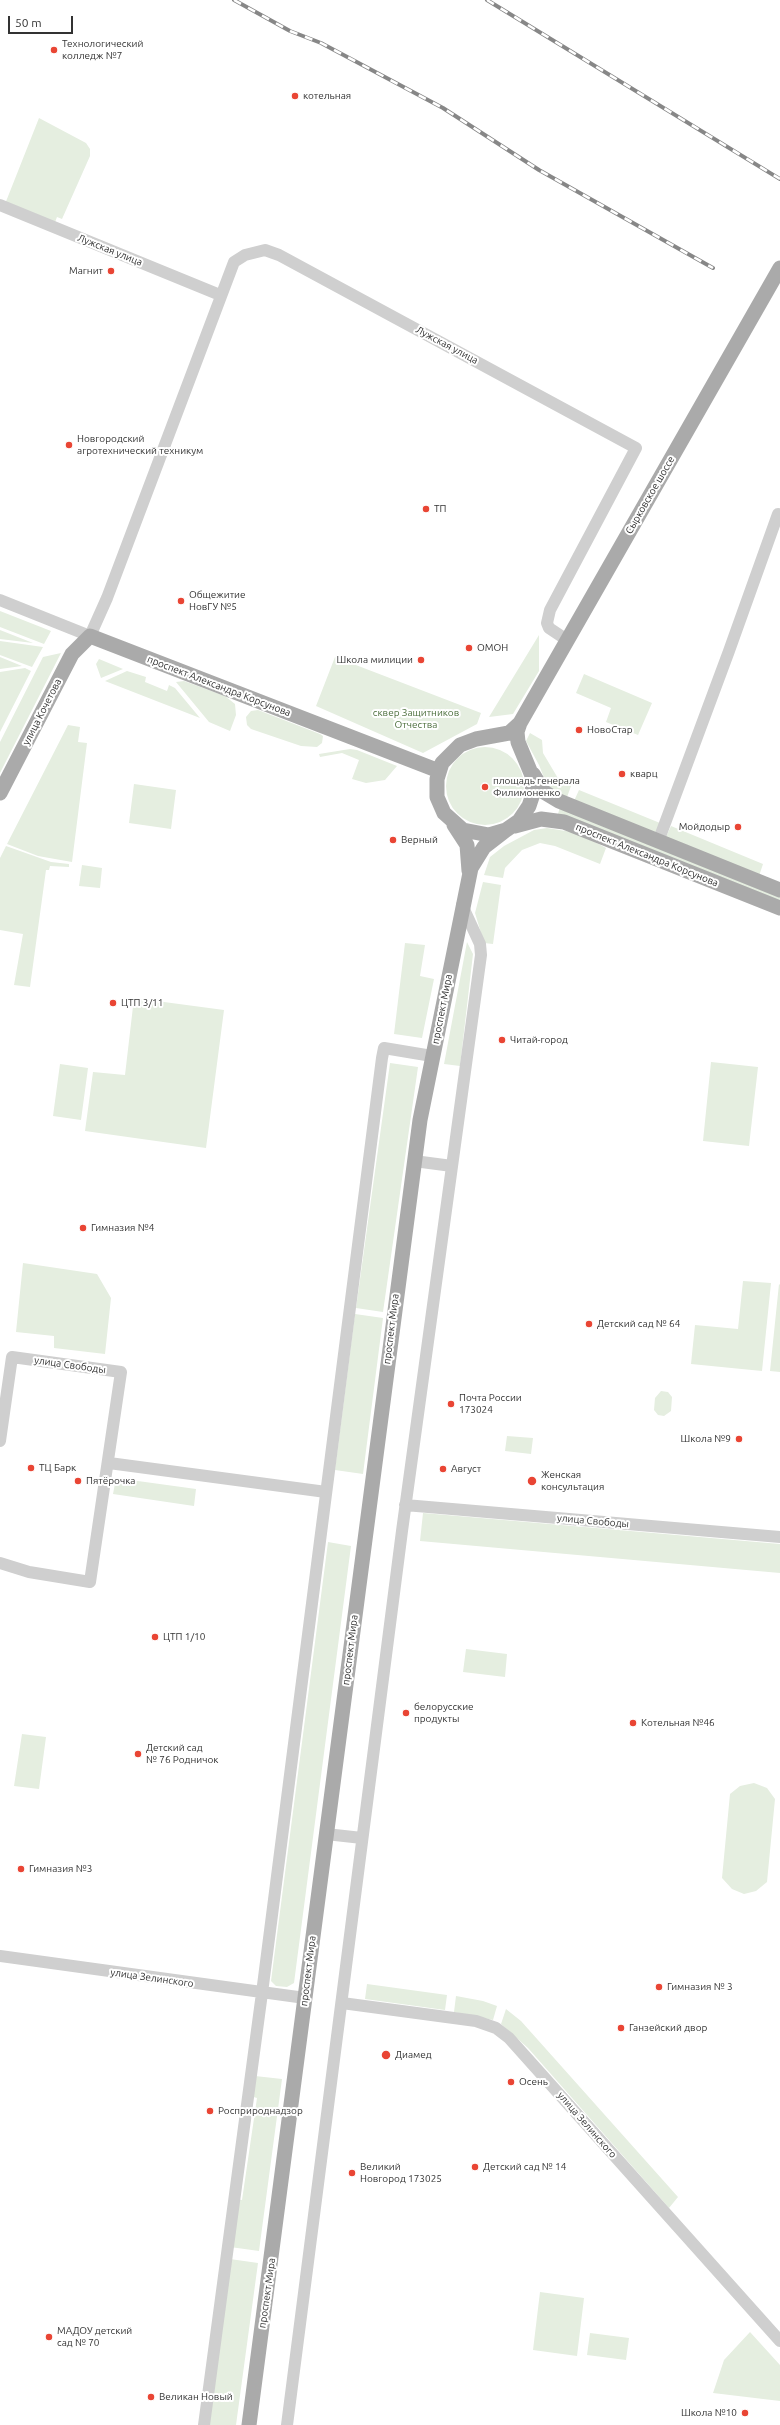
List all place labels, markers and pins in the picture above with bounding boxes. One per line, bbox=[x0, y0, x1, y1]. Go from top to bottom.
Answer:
place label: Технологический колледж №7 bbox=[62, 38, 143, 62]
marker: Технологический колледж №7 bbox=[49, 45, 59, 55]
place label: котельная bbox=[303, 90, 351, 102]
marker: котельная bbox=[290, 91, 300, 101]
place label: Магнит bbox=[69, 265, 103, 277]
marker: Магнит bbox=[106, 266, 116, 276]
place label: Новгородский агротехнический техникум bbox=[77, 433, 203, 456]
marker: Новгородский агротехнический техникум bbox=[64, 440, 74, 450]
place label: ТП bbox=[434, 503, 446, 515]
marker: ТП bbox=[421, 504, 431, 514]
place label: Общежитие НовГУ №5 bbox=[189, 589, 246, 612]
marker: Общежитие НовГУ №5 bbox=[176, 596, 186, 606]
place label: ОМОН bbox=[477, 642, 508, 654]
marker: ОМОН bbox=[464, 643, 474, 653]
place label: Школа милиции bbox=[337, 654, 413, 666]
marker: Школа милиции bbox=[416, 655, 426, 665]
place label: НовоСтар bbox=[587, 724, 633, 736]
marker: НовоСтар bbox=[574, 725, 584, 735]
place label: кварц bbox=[630, 768, 657, 780]
marker: кварц bbox=[617, 769, 627, 779]
place label: площадь генерала Филимоненко bbox=[493, 775, 580, 798]
marker: площадь генерала Филимоненко bbox=[480, 782, 490, 792]
place label: Мойдодыр bbox=[679, 821, 730, 833]
marker: Мойдодыр bbox=[733, 822, 743, 832]
place label: Верный bbox=[401, 834, 438, 846]
marker: Верный bbox=[388, 835, 398, 845]
place label: ЦТП 3/11 bbox=[121, 997, 163, 1009]
marker: ЦТП 3/11 bbox=[108, 998, 118, 1008]
place label: Читай-город bbox=[510, 1034, 568, 1046]
marker: Читай-город bbox=[497, 1035, 507, 1045]
place label: Гимназия №4 bbox=[91, 1222, 154, 1234]
marker: Гимназия №4 bbox=[78, 1223, 88, 1233]
place label: Детский сад № 64 bbox=[597, 1318, 680, 1330]
marker: Детский сад № 64 bbox=[584, 1319, 594, 1329]
place label: Почта России 173024 bbox=[459, 1392, 522, 1416]
marker: Почта России 173024 bbox=[446, 1399, 456, 1409]
place label: Школа №9 bbox=[681, 1433, 731, 1445]
marker: Школа №9 bbox=[734, 1434, 744, 1444]
place label: ТЦ Барк bbox=[39, 1462, 76, 1474]
marker: ТЦ Барк bbox=[26, 1463, 36, 1473]
place label: Август bbox=[451, 1463, 481, 1475]
marker: Август bbox=[438, 1464, 448, 1474]
place label: Женская консультация bbox=[541, 1469, 604, 1492]
place label: Пятёрочка bbox=[86, 1475, 135, 1487]
marker: Женская консультация bbox=[526, 1475, 538, 1487]
marker: Пятёрочка bbox=[73, 1476, 83, 1486]
place label: ЦТП 1/10 bbox=[163, 1631, 205, 1643]
marker: ЦТП 1/10 bbox=[150, 1632, 160, 1642]
place label: белорусские продукты bbox=[414, 1701, 474, 1724]
marker: белорусские продукты bbox=[401, 1708, 411, 1718]
place label: Котельная №46 bbox=[641, 1717, 715, 1729]
marker: Котельная №46 bbox=[628, 1718, 638, 1728]
place label: Детский сад № 76 Родничок bbox=[146, 1742, 218, 1766]
marker: Детский сад № 76 Родничок bbox=[133, 1749, 143, 1759]
place label: Гимназия №3 bbox=[29, 1863, 92, 1875]
marker: Гимназия №3 bbox=[16, 1864, 26, 1874]
place label: Гимназия № 3 bbox=[667, 1981, 733, 1993]
marker: Гимназия № 3 bbox=[654, 1982, 664, 1992]
place label: Ганзейский двор bbox=[629, 2022, 707, 2034]
marker: Ганзейский двор bbox=[616, 2023, 626, 2033]
marker: Диамед bbox=[380, 2049, 392, 2061]
place label: Диамед bbox=[395, 2049, 432, 2061]
place label: Осень bbox=[519, 2076, 548, 2088]
marker: Осень bbox=[506, 2077, 516, 2087]
place label: Росприроднадзор bbox=[218, 2105, 303, 2117]
marker: Росприроднадзор bbox=[205, 2106, 215, 2116]
place label: Великий Новгород 173025 bbox=[360, 2161, 442, 2184]
place label: Детский сад № 14 bbox=[483, 2161, 566, 2173]
marker: Детский сад № 14 bbox=[470, 2162, 480, 2172]
marker: Великий Новгород 173025 bbox=[347, 2168, 357, 2178]
place label: МАДОУ детский сад № 70 bbox=[57, 2325, 132, 2348]
marker: МАДОУ детский сад № 70 bbox=[44, 2332, 54, 2342]
place label: Великан Новый bbox=[159, 2391, 233, 2403]
marker: Великан Новый bbox=[146, 2392, 156, 2402]
place label: Школа №10 bbox=[681, 2407, 737, 2419]
marker: Школа №10 bbox=[740, 2408, 750, 2418]

